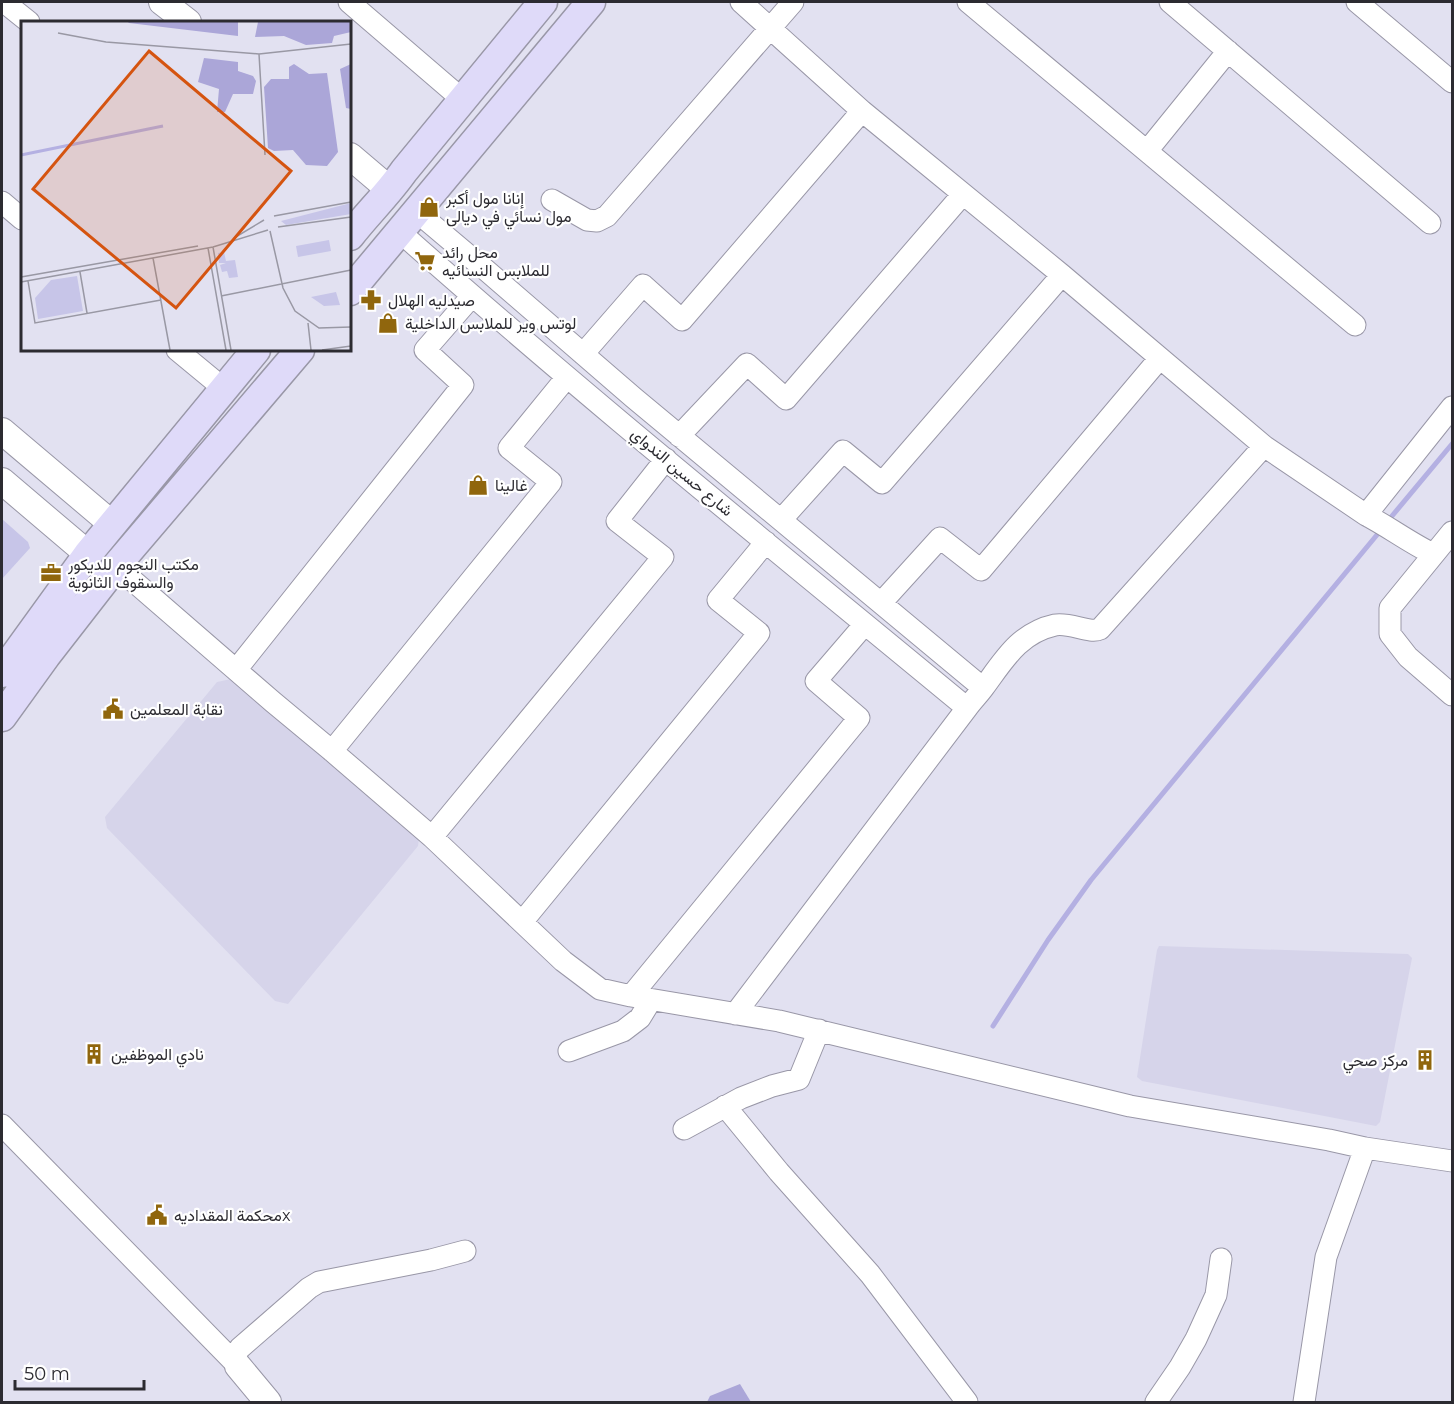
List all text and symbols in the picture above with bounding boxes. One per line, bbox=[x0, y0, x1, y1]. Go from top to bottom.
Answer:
inset map bbox=[21, 21, 351, 351]
place label: إنانا مول أكبر مول نسائي في ديالى bbox=[445, 189, 572, 230]
shop icon: إنانا مول أكبر مول نسائي في ديالى bbox=[417, 195, 441, 219]
place label: محل رائد للملابس النسائيه bbox=[442, 243, 550, 281]
supermarket icon: محل رائد للملابس النسائيه bbox=[413, 249, 437, 273]
pharmacy icon: صيدليه الهلال bbox=[359, 288, 383, 312]
place label: صيدليه الهلال bbox=[388, 291, 475, 311]
shop icon: لوتس وير للملابس الداخلية bbox=[376, 311, 400, 335]
place label: لوتس وير للملابس الداخلية bbox=[405, 314, 576, 334]
street label: شارع حسين الندواي bbox=[625, 424, 737, 523]
shop icon: غالينا bbox=[466, 473, 490, 497]
place label: غالينا bbox=[495, 476, 528, 495]
place label: مكتب النجوم للديكور والسقوف الثانوية bbox=[67, 555, 199, 593]
office icon: مكتب النجوم للديكور والسقوف الثانوية bbox=[39, 561, 63, 585]
public building icon: نقابة المعلمين bbox=[101, 697, 125, 721]
place label: نقابة المعلمين bbox=[130, 700, 223, 720]
building icon: نادي الموظفين bbox=[82, 1042, 106, 1066]
place label: نادي الموظفين bbox=[111, 1045, 204, 1068]
building icon: مركز صحي bbox=[1413, 1048, 1437, 1072]
place label: مركز صحي bbox=[1343, 1051, 1408, 1074]
public building icon: محكمة المقداديهx bbox=[145, 1203, 169, 1227]
place label: محكمة المقداديهx bbox=[174, 1206, 291, 1225]
scale bar bbox=[15, 1353, 144, 1391]
text: 50 m bbox=[24, 1363, 70, 1385]

